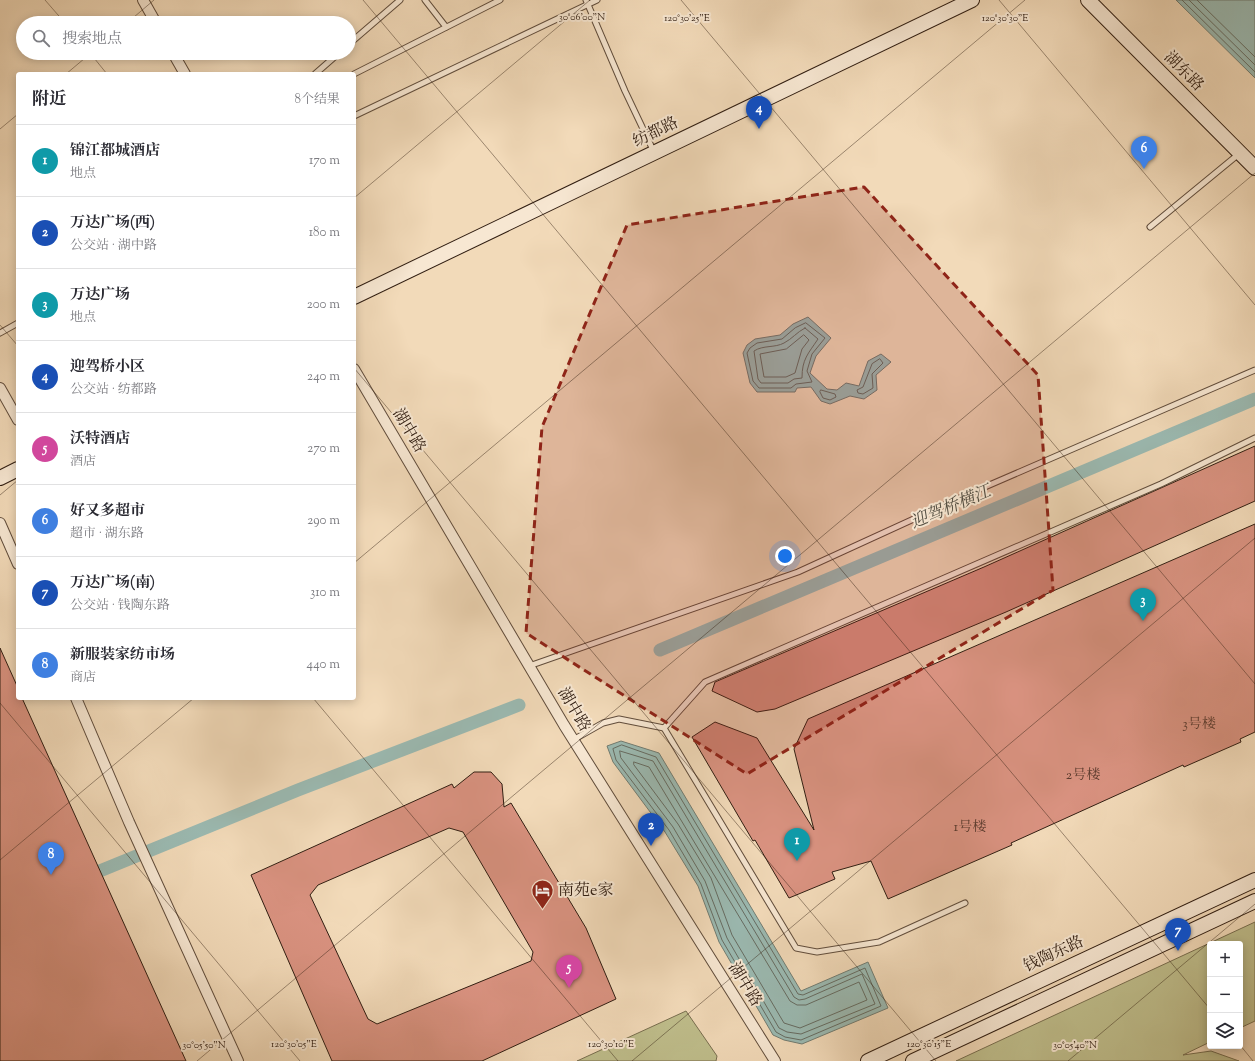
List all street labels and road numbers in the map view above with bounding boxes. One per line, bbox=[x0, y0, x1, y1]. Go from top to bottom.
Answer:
street label: 湖东路 bbox=[1158, 47, 1208, 97]
street label: 纺都路 bbox=[629, 112, 683, 154]
street label: 湖中路 bbox=[386, 404, 430, 458]
street label: 湖中路 bbox=[551, 683, 595, 737]
street label: 钱陶东路 bbox=[1020, 931, 1088, 979]
street label: 湖中路 bbox=[722, 959, 766, 1011]

